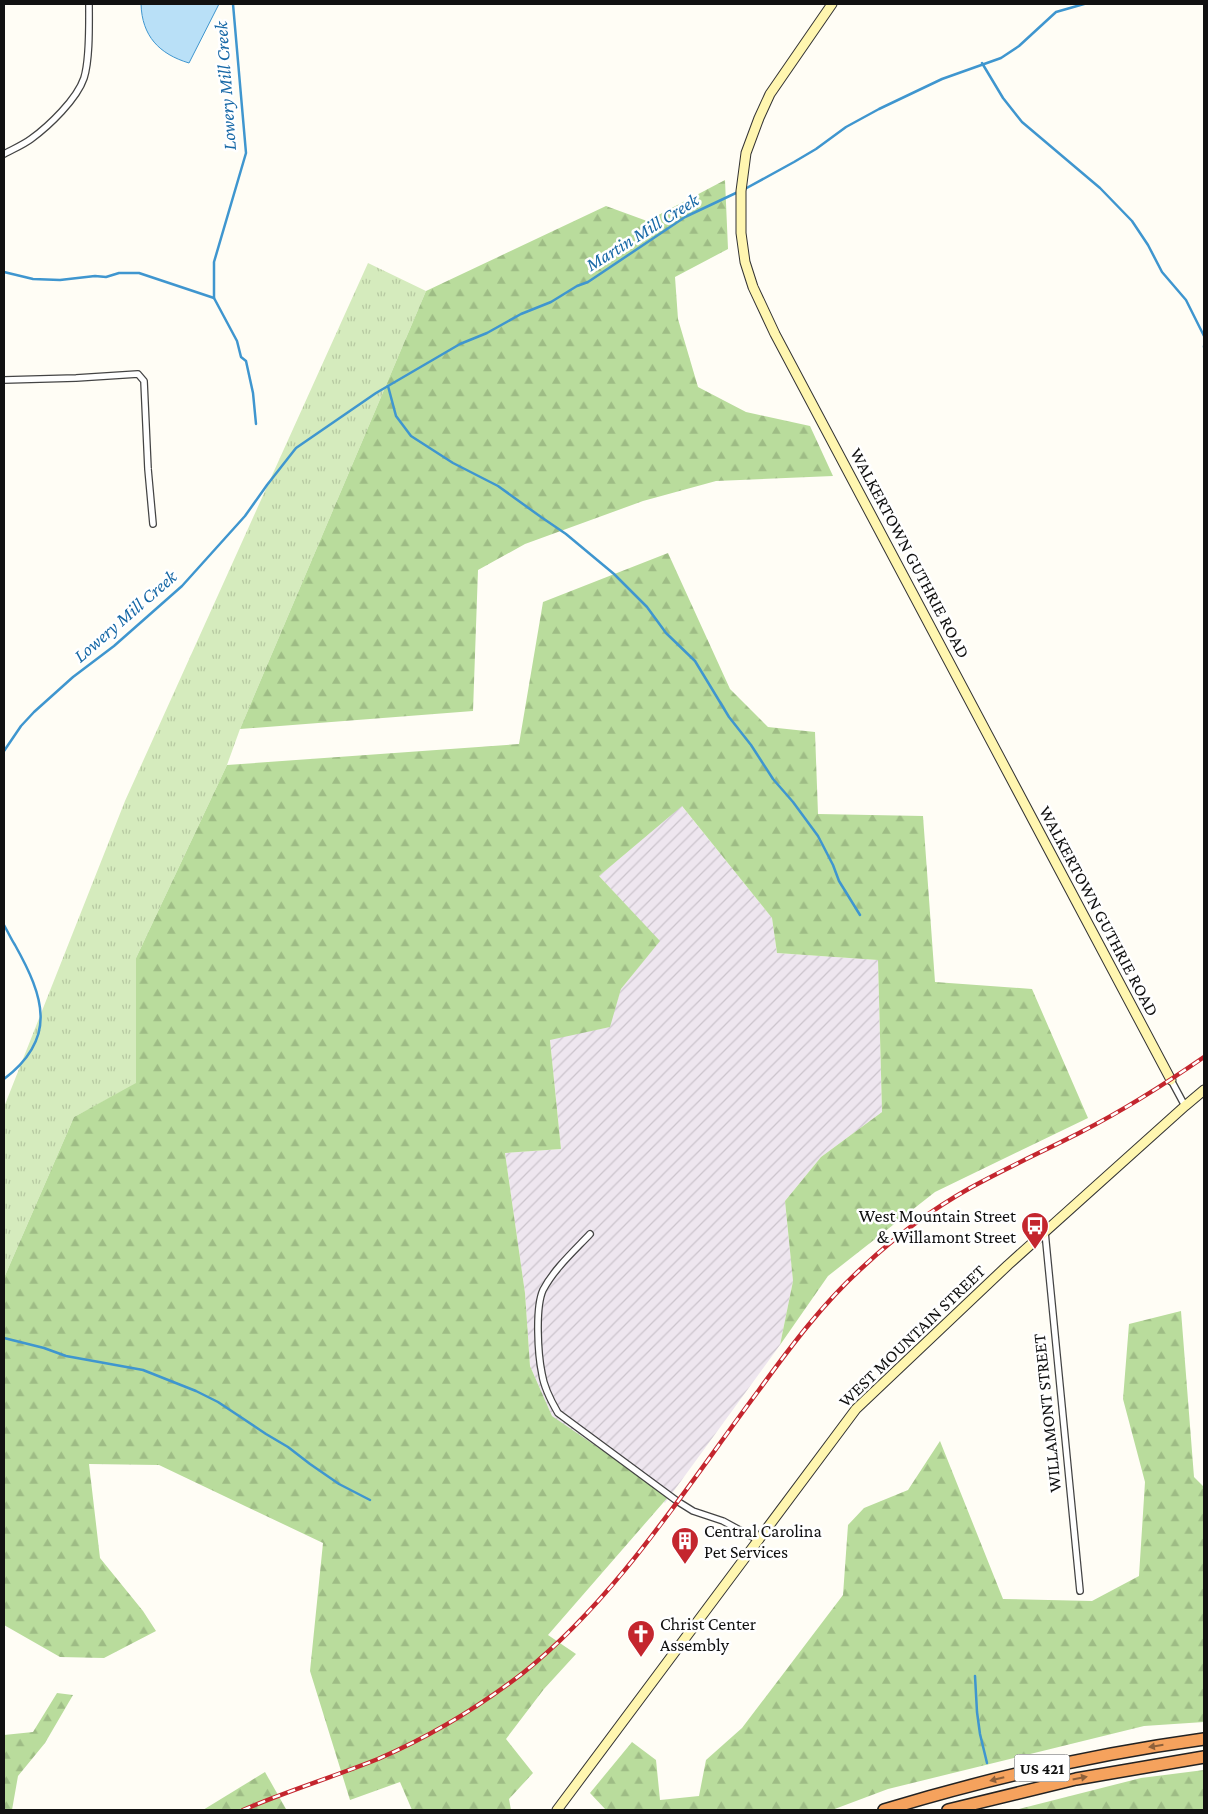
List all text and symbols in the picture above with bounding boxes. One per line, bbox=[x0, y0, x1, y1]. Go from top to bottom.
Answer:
water label: Lowery Mill Creek bbox=[210, 20, 240, 151]
water label: Martin Mill Creek bbox=[581, 188, 703, 276]
street label: WALKERTOWN GUTHRIE ROAD bbox=[846, 445, 974, 661]
water label: Lowery Mill Creek bbox=[69, 565, 181, 666]
street label: WALKERTOWN GUTHRIE ROAD bbox=[1035, 803, 1163, 1019]
place label: West Mountain Street & Willamont Street bbox=[859, 1206, 1017, 1247]
bus stop icon: West Mountain Street & Willamont Street bbox=[1020, 1211, 1050, 1250]
street label: WEST MOUNTAIN STREET bbox=[835, 1261, 990, 1411]
street label: WILLAMONT STREET bbox=[1029, 1332, 1065, 1493]
place label: Central Carolina Pet Services bbox=[704, 1521, 822, 1562]
building icon: Central Carolina Pet Services bbox=[670, 1526, 700, 1565]
place label: Christ Center Assembly bbox=[660, 1614, 757, 1655]
church icon: Christ Center Assembly bbox=[626, 1619, 656, 1658]
one-way arrow bbox=[1148, 1742, 1164, 1750]
road number: US 421 bbox=[1014, 1755, 1070, 1782]
one-way arrow bbox=[1073, 1774, 1089, 1782]
one-way arrow bbox=[989, 1775, 1004, 1783]

